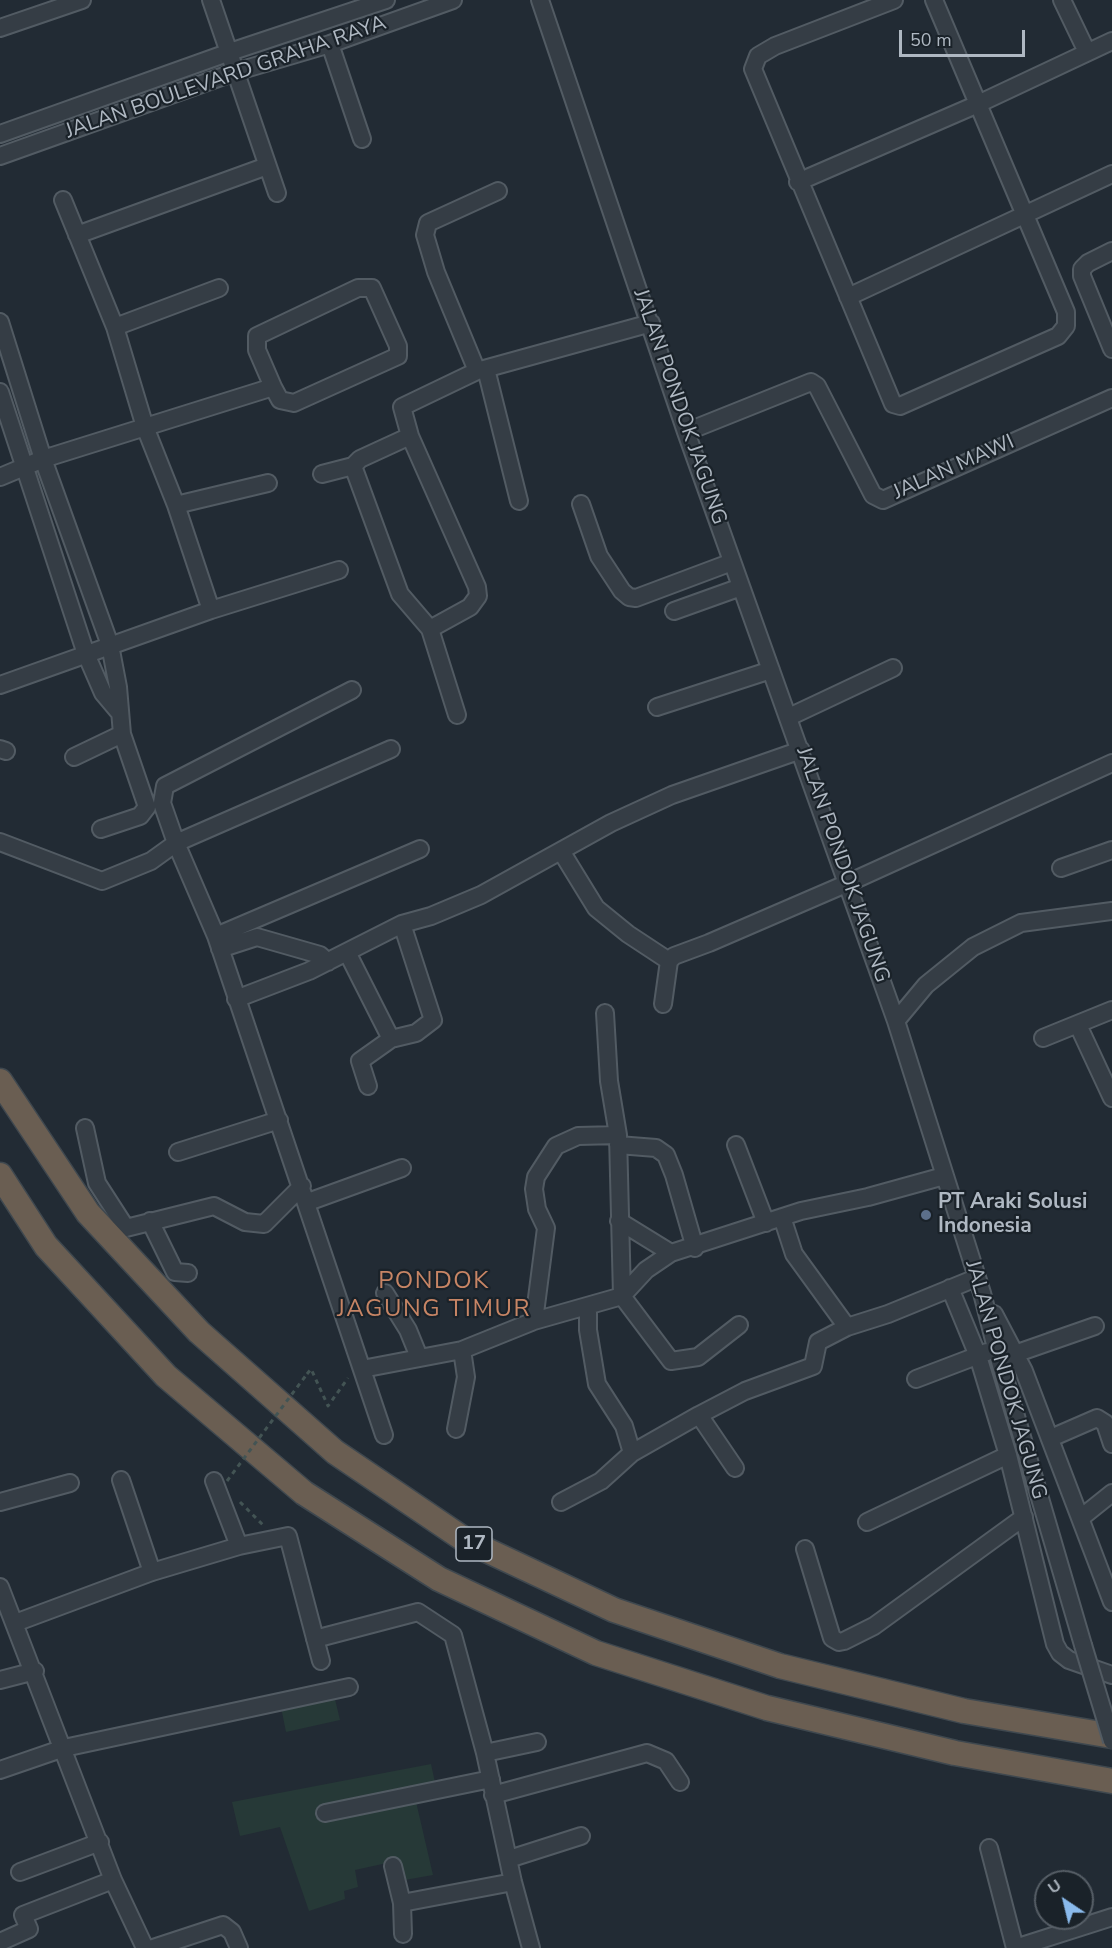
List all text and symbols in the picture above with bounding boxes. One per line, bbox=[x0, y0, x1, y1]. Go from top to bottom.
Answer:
street label: JALAN BOULEVARD GRAHA RAYA bbox=[62, 11, 390, 145]
scale bar bbox=[902, 18, 1028, 56]
text: 50 m bbox=[910, 28, 952, 52]
street label: JALAN PONDOK JAGUNG bbox=[627, 286, 731, 528]
street label: JALAN MAWI bbox=[890, 430, 1018, 506]
street label: JALAN PONDOK JAGUNG bbox=[790, 744, 894, 986]
place label: PT Araki Solusi Indonesia bbox=[938, 1190, 1087, 1240]
marker: PT Araki Solusi Indonesia bbox=[919, 1208, 933, 1222]
street label: JALAN PONDOK JAGUNG bbox=[959, 1258, 1051, 1502]
district label: PONDOK JAGUNG TIMUR bbox=[337, 1268, 531, 1324]
road number: 17 bbox=[456, 1527, 492, 1561]
north arrow bbox=[1034, 1870, 1094, 1930]
text: U bbox=[1044, 1874, 1066, 1899]

